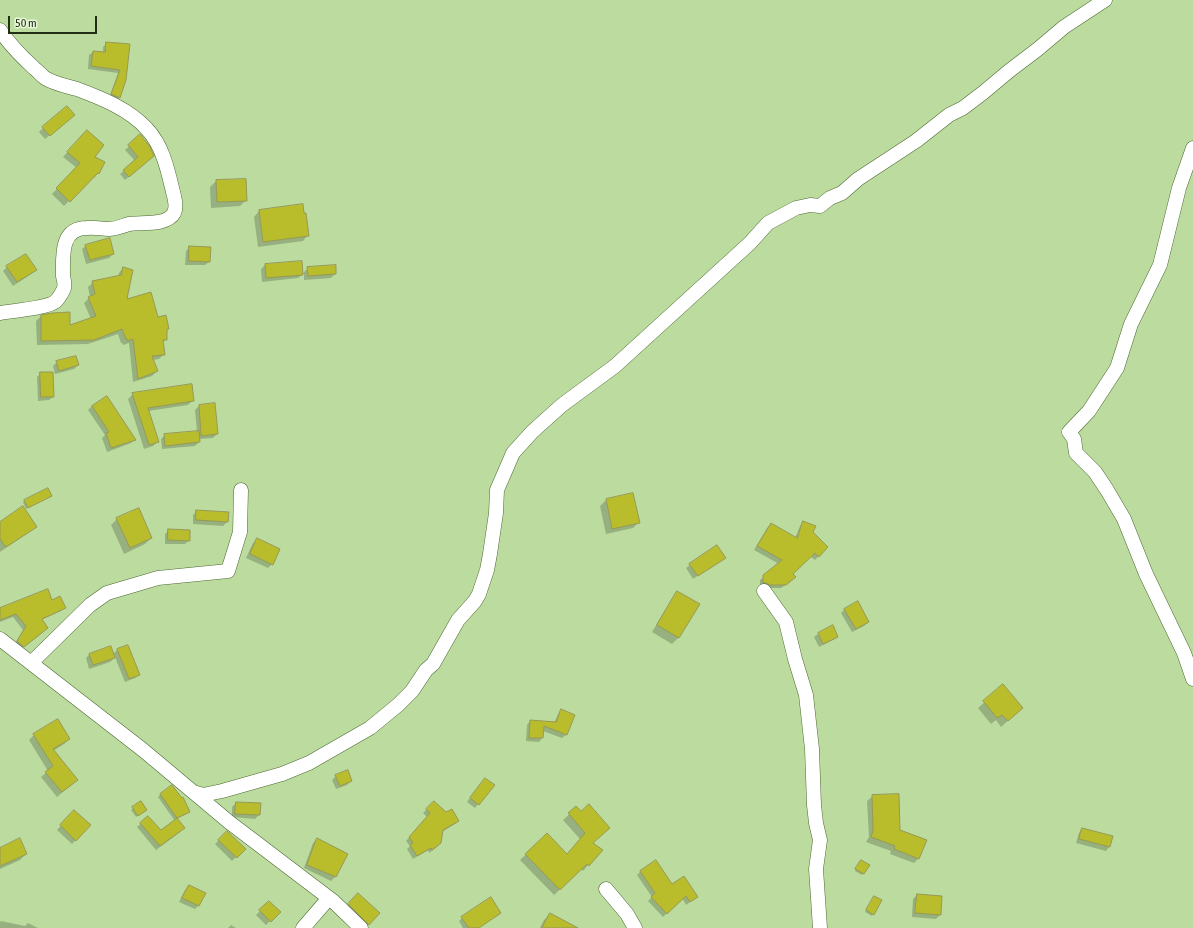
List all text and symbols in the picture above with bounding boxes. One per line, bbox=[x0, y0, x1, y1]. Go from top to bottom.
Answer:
scale bar bbox=[10, 8, 99, 34]
text: 50 m bbox=[15, 16, 37, 30]

